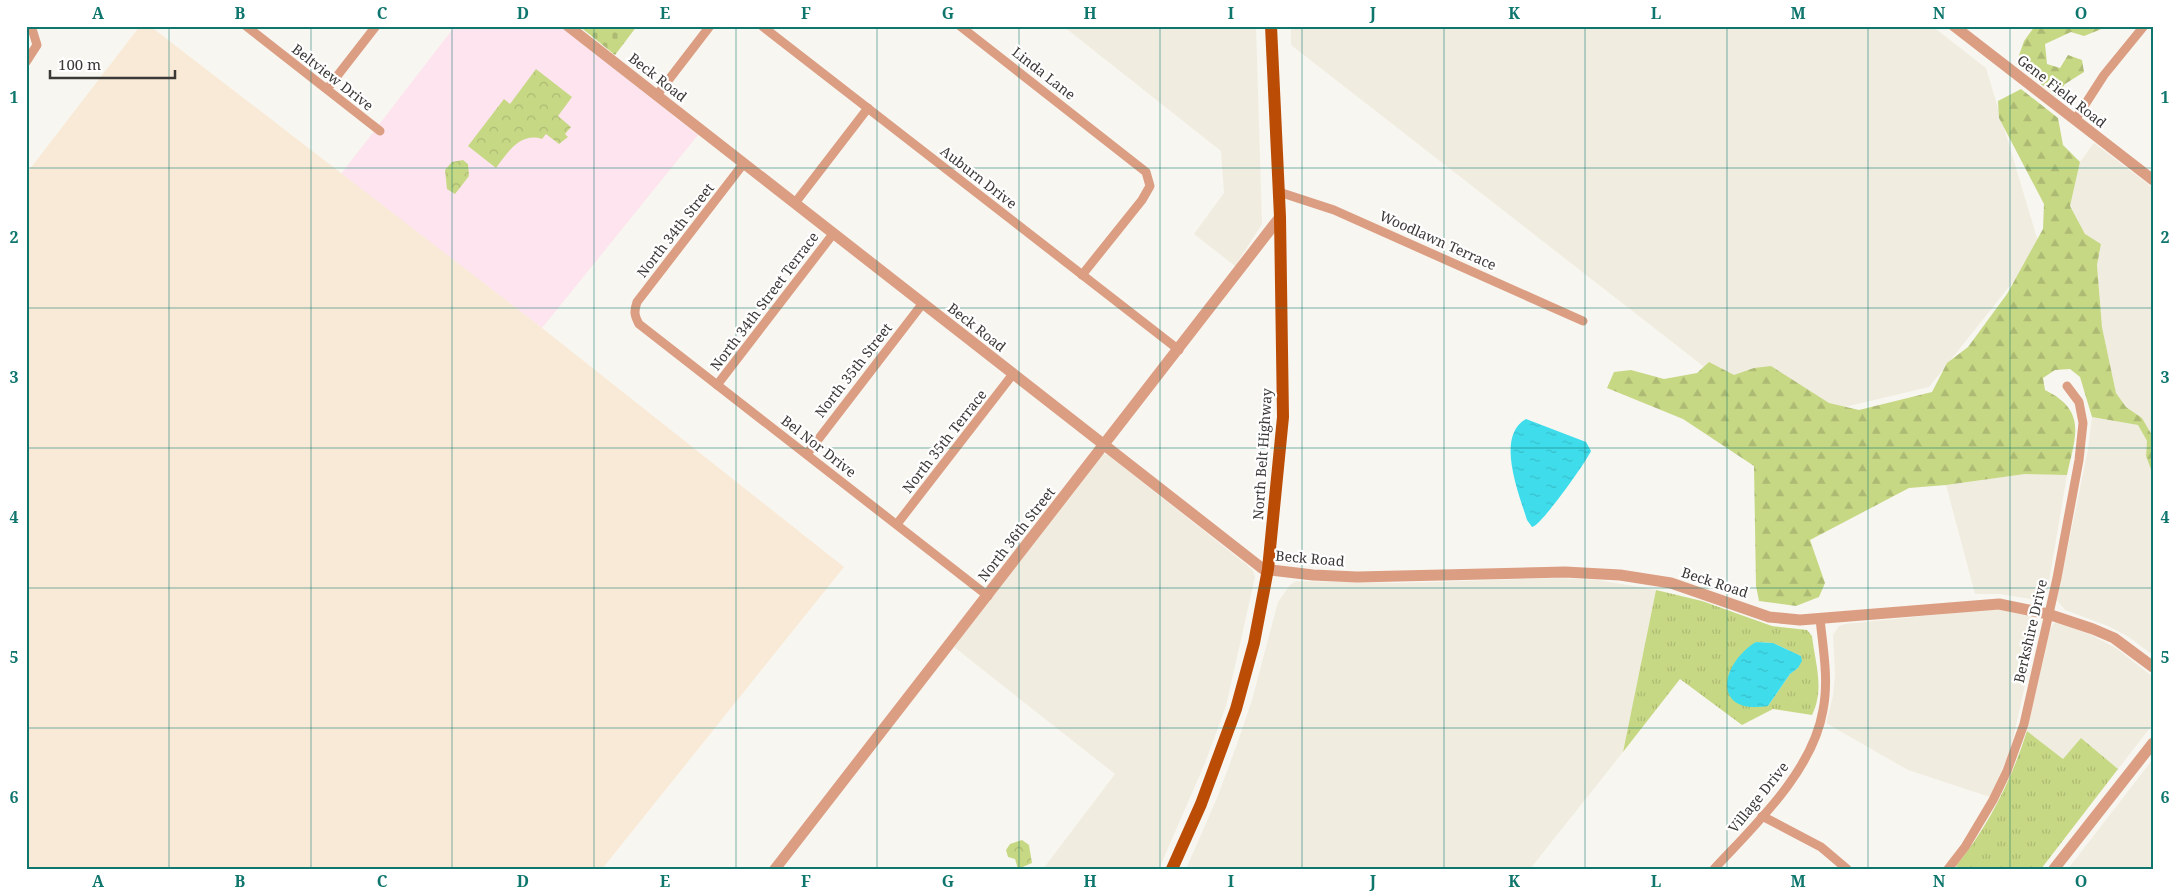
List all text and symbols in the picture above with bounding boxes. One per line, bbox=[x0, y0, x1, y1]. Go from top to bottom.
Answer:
text: A bbox=[92, 2, 105, 24]
text: B bbox=[235, 2, 246, 24]
text: C bbox=[377, 2, 388, 24]
text: D bbox=[517, 2, 529, 24]
text: E bbox=[660, 2, 670, 24]
text: F bbox=[801, 2, 811, 24]
text: G bbox=[942, 2, 954, 24]
text: H bbox=[1083, 2, 1097, 24]
text: I bbox=[1228, 2, 1234, 24]
text: J bbox=[1369, 2, 1377, 24]
text: K bbox=[1508, 2, 1520, 24]
text: L bbox=[1651, 2, 1661, 24]
text: M bbox=[1790, 2, 1806, 24]
text: N bbox=[1933, 2, 1946, 24]
text: O bbox=[2075, 2, 2087, 24]
street label: Beltview Drive bbox=[288, 39, 378, 115]
street label: Linda Lane bbox=[1008, 42, 1080, 104]
scale bar bbox=[50, 48, 175, 80]
street label: Beck Road bbox=[625, 48, 691, 106]
street label: Gene Field Road bbox=[2014, 50, 2111, 132]
text: 100 m bbox=[58, 54, 101, 74]
text: 1 bbox=[9, 86, 19, 108]
text: 1 bbox=[2160, 86, 2170, 108]
street label: Auburn Drive bbox=[937, 141, 1021, 213]
street label: North 34th Street bbox=[632, 179, 718, 281]
street label: Woodlawn Terrace bbox=[1377, 206, 1499, 274]
text: 2 bbox=[9, 226, 19, 248]
text: 2 bbox=[2160, 226, 2170, 248]
street label: North 34th Street Terrace bbox=[706, 228, 822, 374]
street label: Beck Road bbox=[944, 298, 1010, 356]
street label: North 35th Street bbox=[810, 319, 896, 421]
text: 3 bbox=[9, 366, 19, 388]
text: 3 bbox=[2160, 366, 2170, 388]
street label: North 35th Terrace bbox=[898, 385, 990, 497]
street label: North Belt Highway bbox=[1248, 387, 1276, 520]
street label: Bel Nor Drive bbox=[778, 411, 860, 481]
street label: North 36th Street bbox=[973, 483, 1059, 585]
text: 4 bbox=[9, 506, 19, 528]
text: 4 bbox=[2160, 506, 2170, 528]
street label: Beck Road bbox=[1275, 546, 1346, 571]
street label: Beck Road bbox=[1679, 562, 1751, 602]
street label: Berkshire Drive bbox=[2009, 577, 2051, 685]
text: 5 bbox=[9, 646, 19, 668]
text: 5 bbox=[2160, 646, 2170, 668]
street label: Village Drive bbox=[1724, 758, 1792, 836]
text: 6 bbox=[9, 786, 19, 808]
text: 6 bbox=[2160, 786, 2170, 808]
text: A bbox=[92, 870, 105, 892]
text: B bbox=[235, 870, 246, 892]
text: C bbox=[377, 870, 388, 892]
text: D bbox=[517, 870, 529, 892]
text: E bbox=[660, 870, 670, 892]
text: F bbox=[801, 870, 811, 892]
text: G bbox=[942, 870, 954, 892]
text: H bbox=[1083, 870, 1097, 892]
text: I bbox=[1228, 870, 1234, 892]
text: J bbox=[1369, 870, 1377, 892]
text: K bbox=[1508, 870, 1520, 892]
text: L bbox=[1651, 870, 1661, 892]
text: M bbox=[1790, 870, 1806, 892]
text: N bbox=[1933, 870, 1946, 892]
text: O bbox=[2075, 870, 2087, 892]

